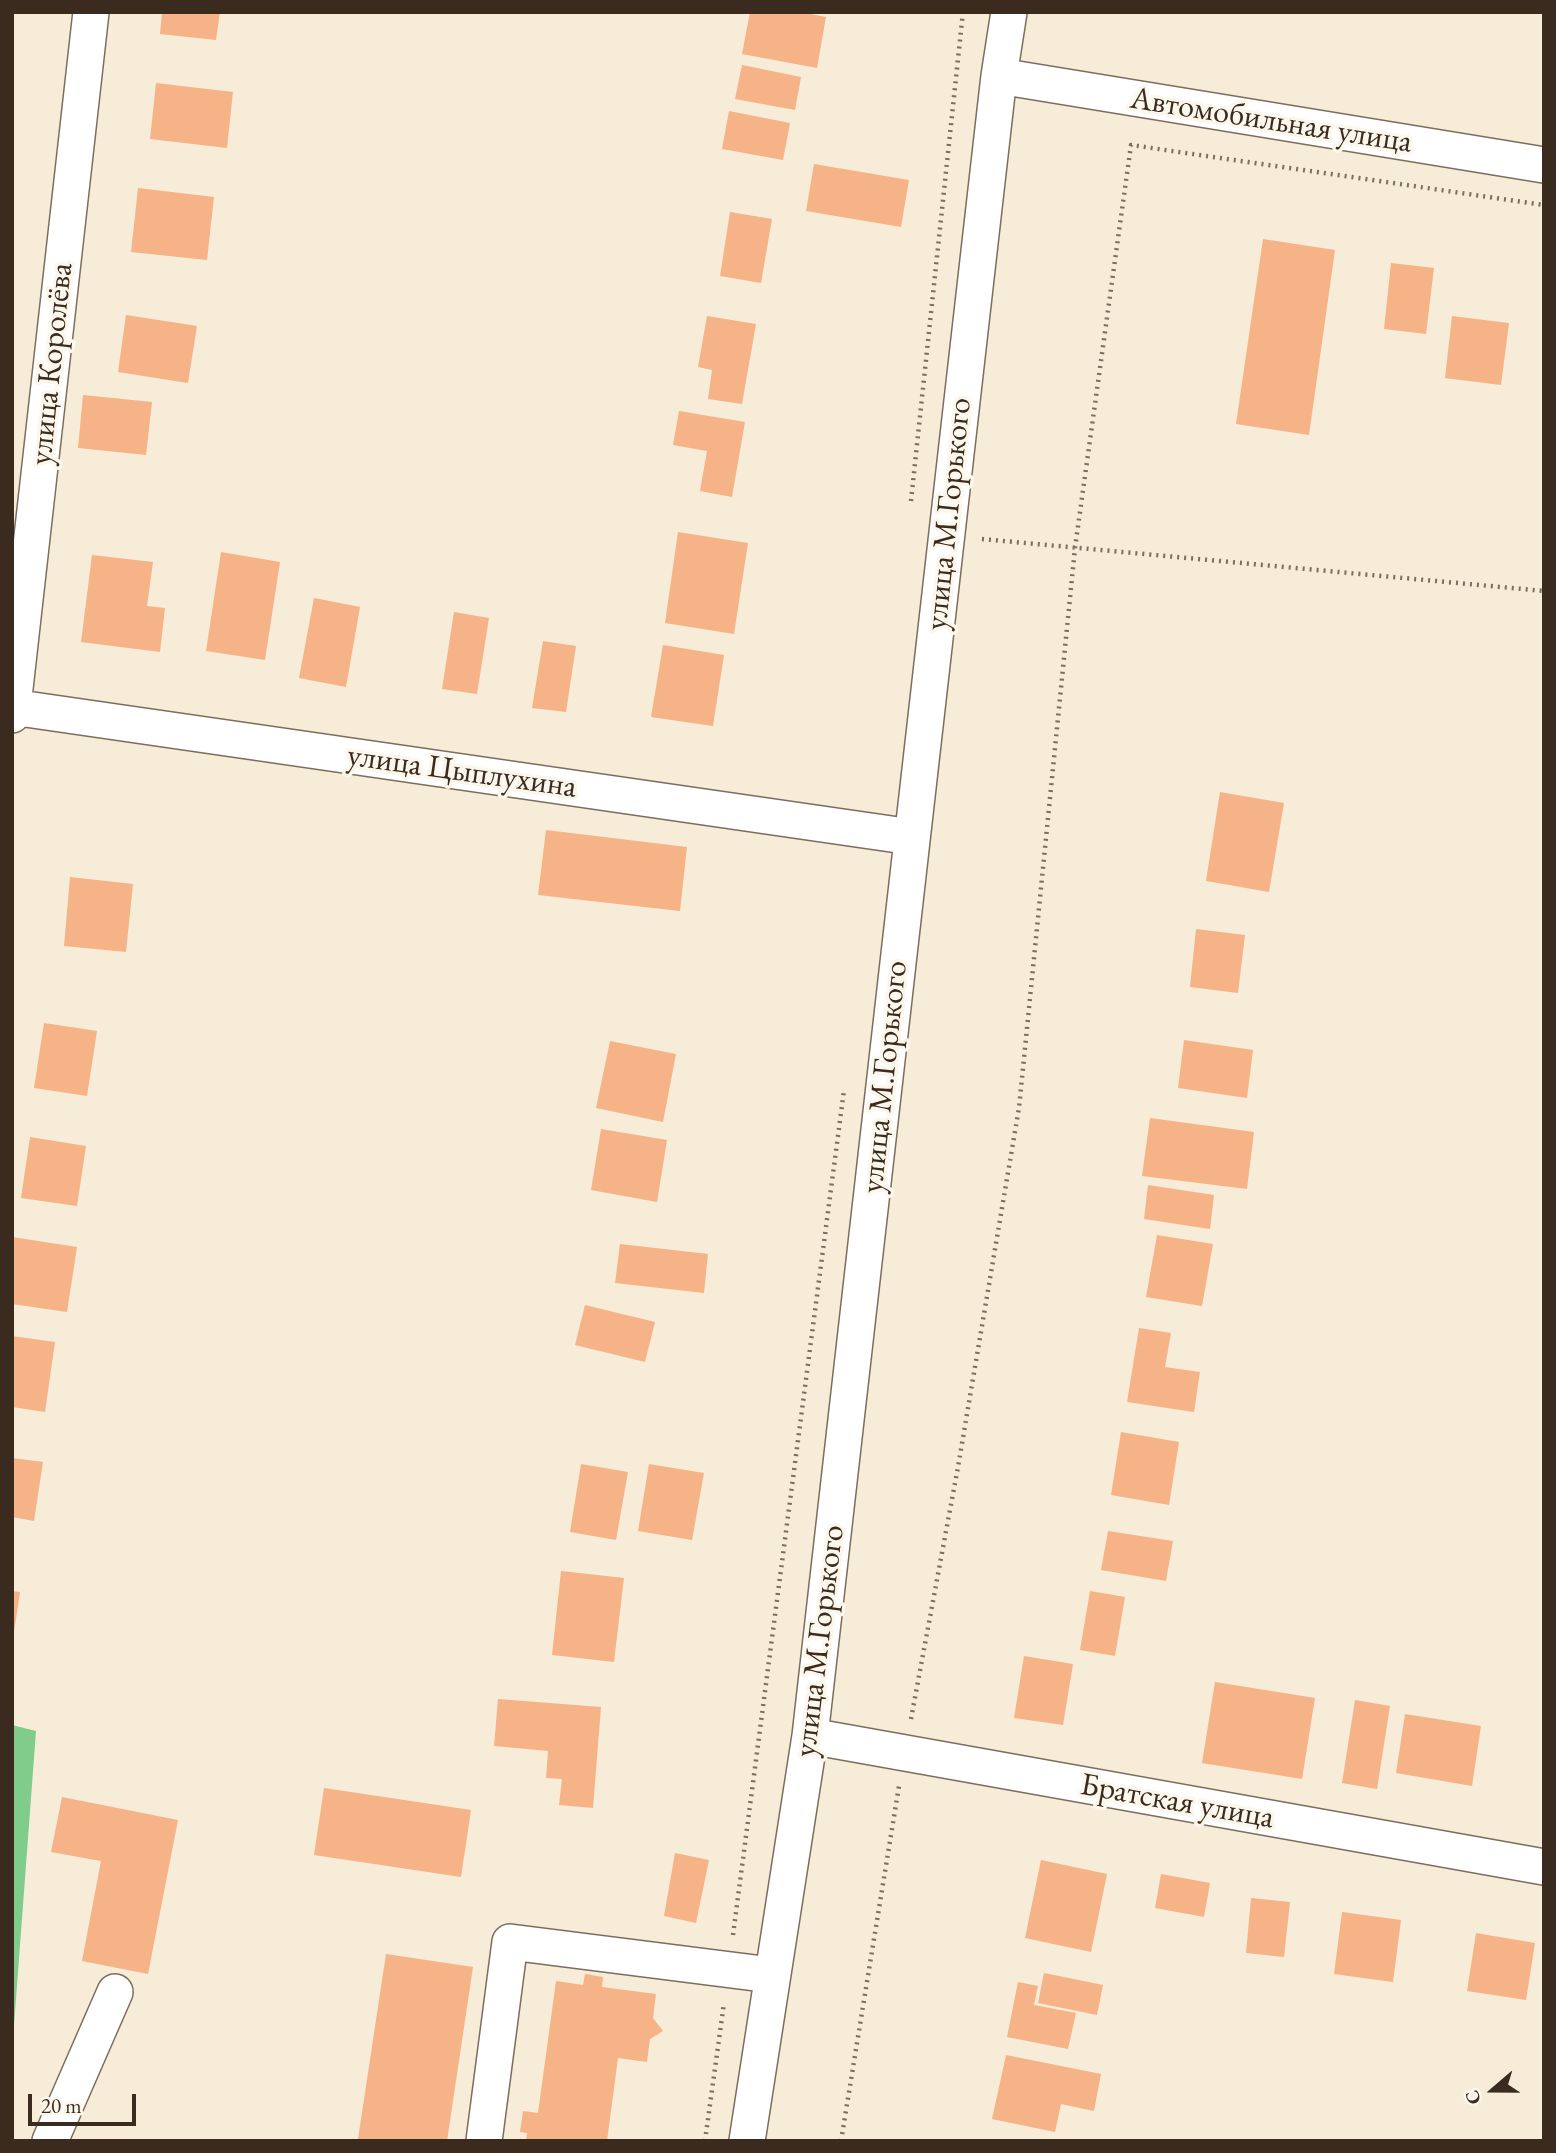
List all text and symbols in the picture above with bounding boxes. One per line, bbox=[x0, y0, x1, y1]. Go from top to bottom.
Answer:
street label: Автомобильная улица bbox=[1127, 80, 1415, 162]
street label: улица Королёва bbox=[22, 261, 82, 467]
street label: улица М.Горького bbox=[918, 396, 980, 632]
street label: улица Цыплухина bbox=[345, 737, 579, 807]
street label: улица М.Горького bbox=[854, 959, 916, 1195]
street label: улица М.Горького bbox=[787, 1523, 853, 1759]
street label: Братская улица bbox=[1077, 1766, 1277, 1838]
north arrow bbox=[1458, 2055, 1528, 2125]
scale bar bbox=[32, 2080, 140, 2124]
text: С bbox=[1459, 2087, 1487, 2108]
text: 20 m bbox=[41, 2092, 82, 2119]

